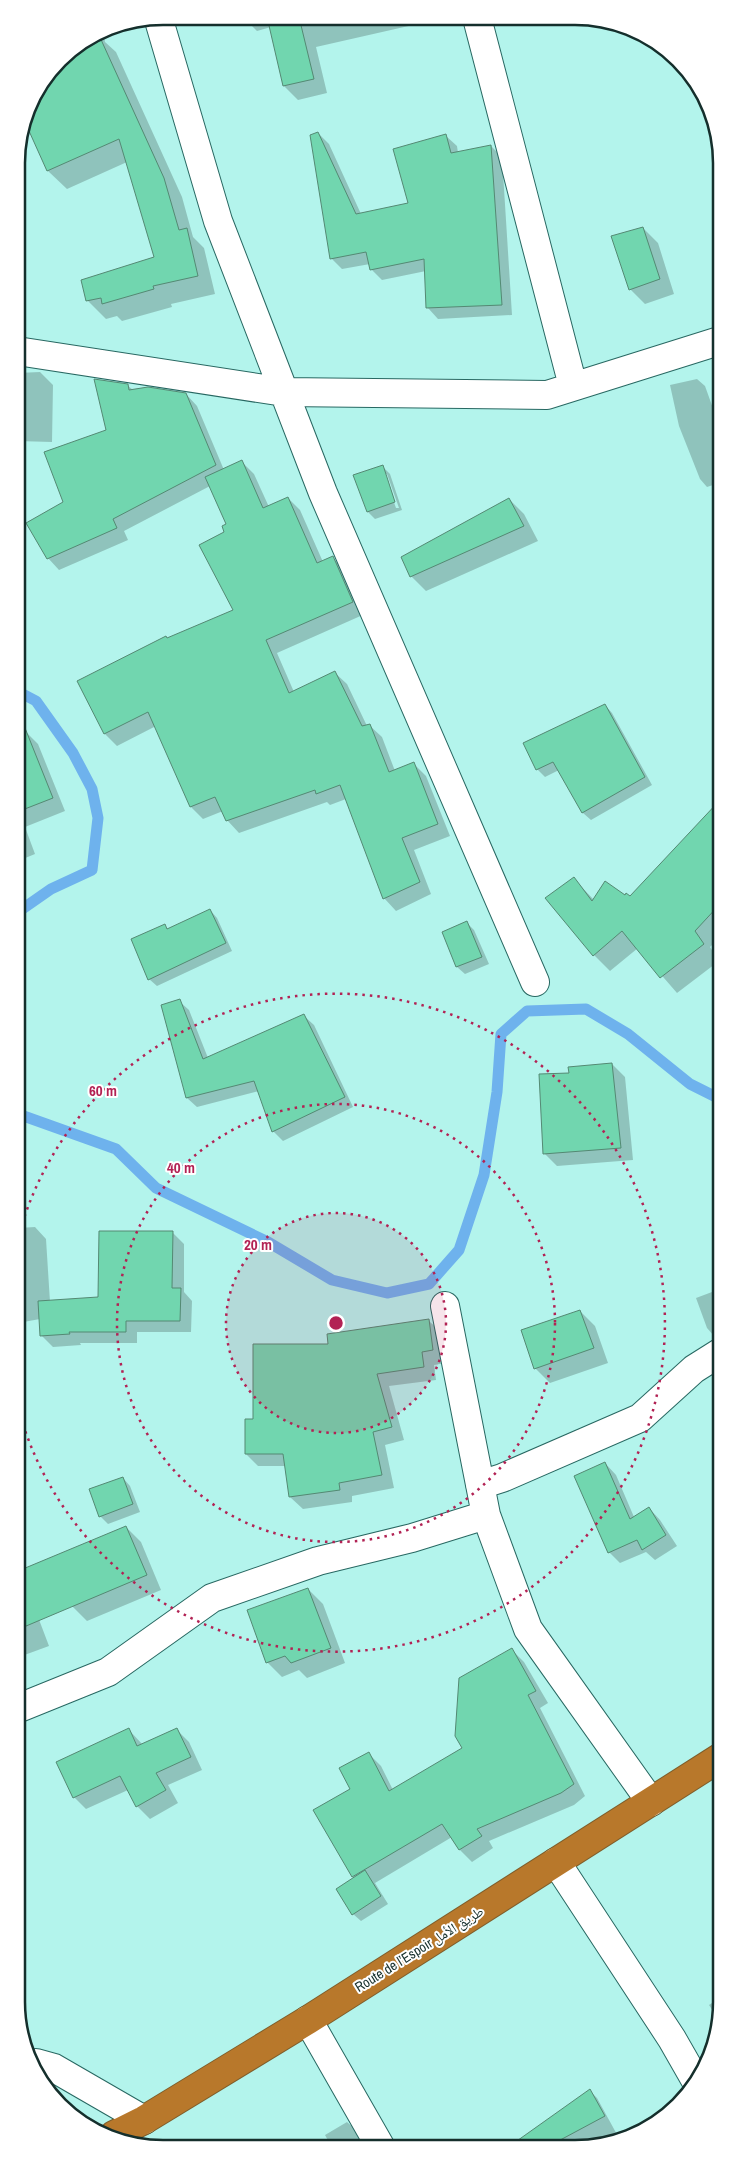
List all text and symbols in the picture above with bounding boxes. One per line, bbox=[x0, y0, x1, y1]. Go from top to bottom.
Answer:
text: 60 m bbox=[89, 1080, 117, 1101]
text: 40 m bbox=[167, 1157, 195, 1178]
text: 20 m bbox=[244, 1234, 272, 1255]
centre of rings bbox=[327, 1314, 345, 1332]
street label: Route de l’Espoir طريق الأمل bbox=[351, 1902, 487, 1997]

